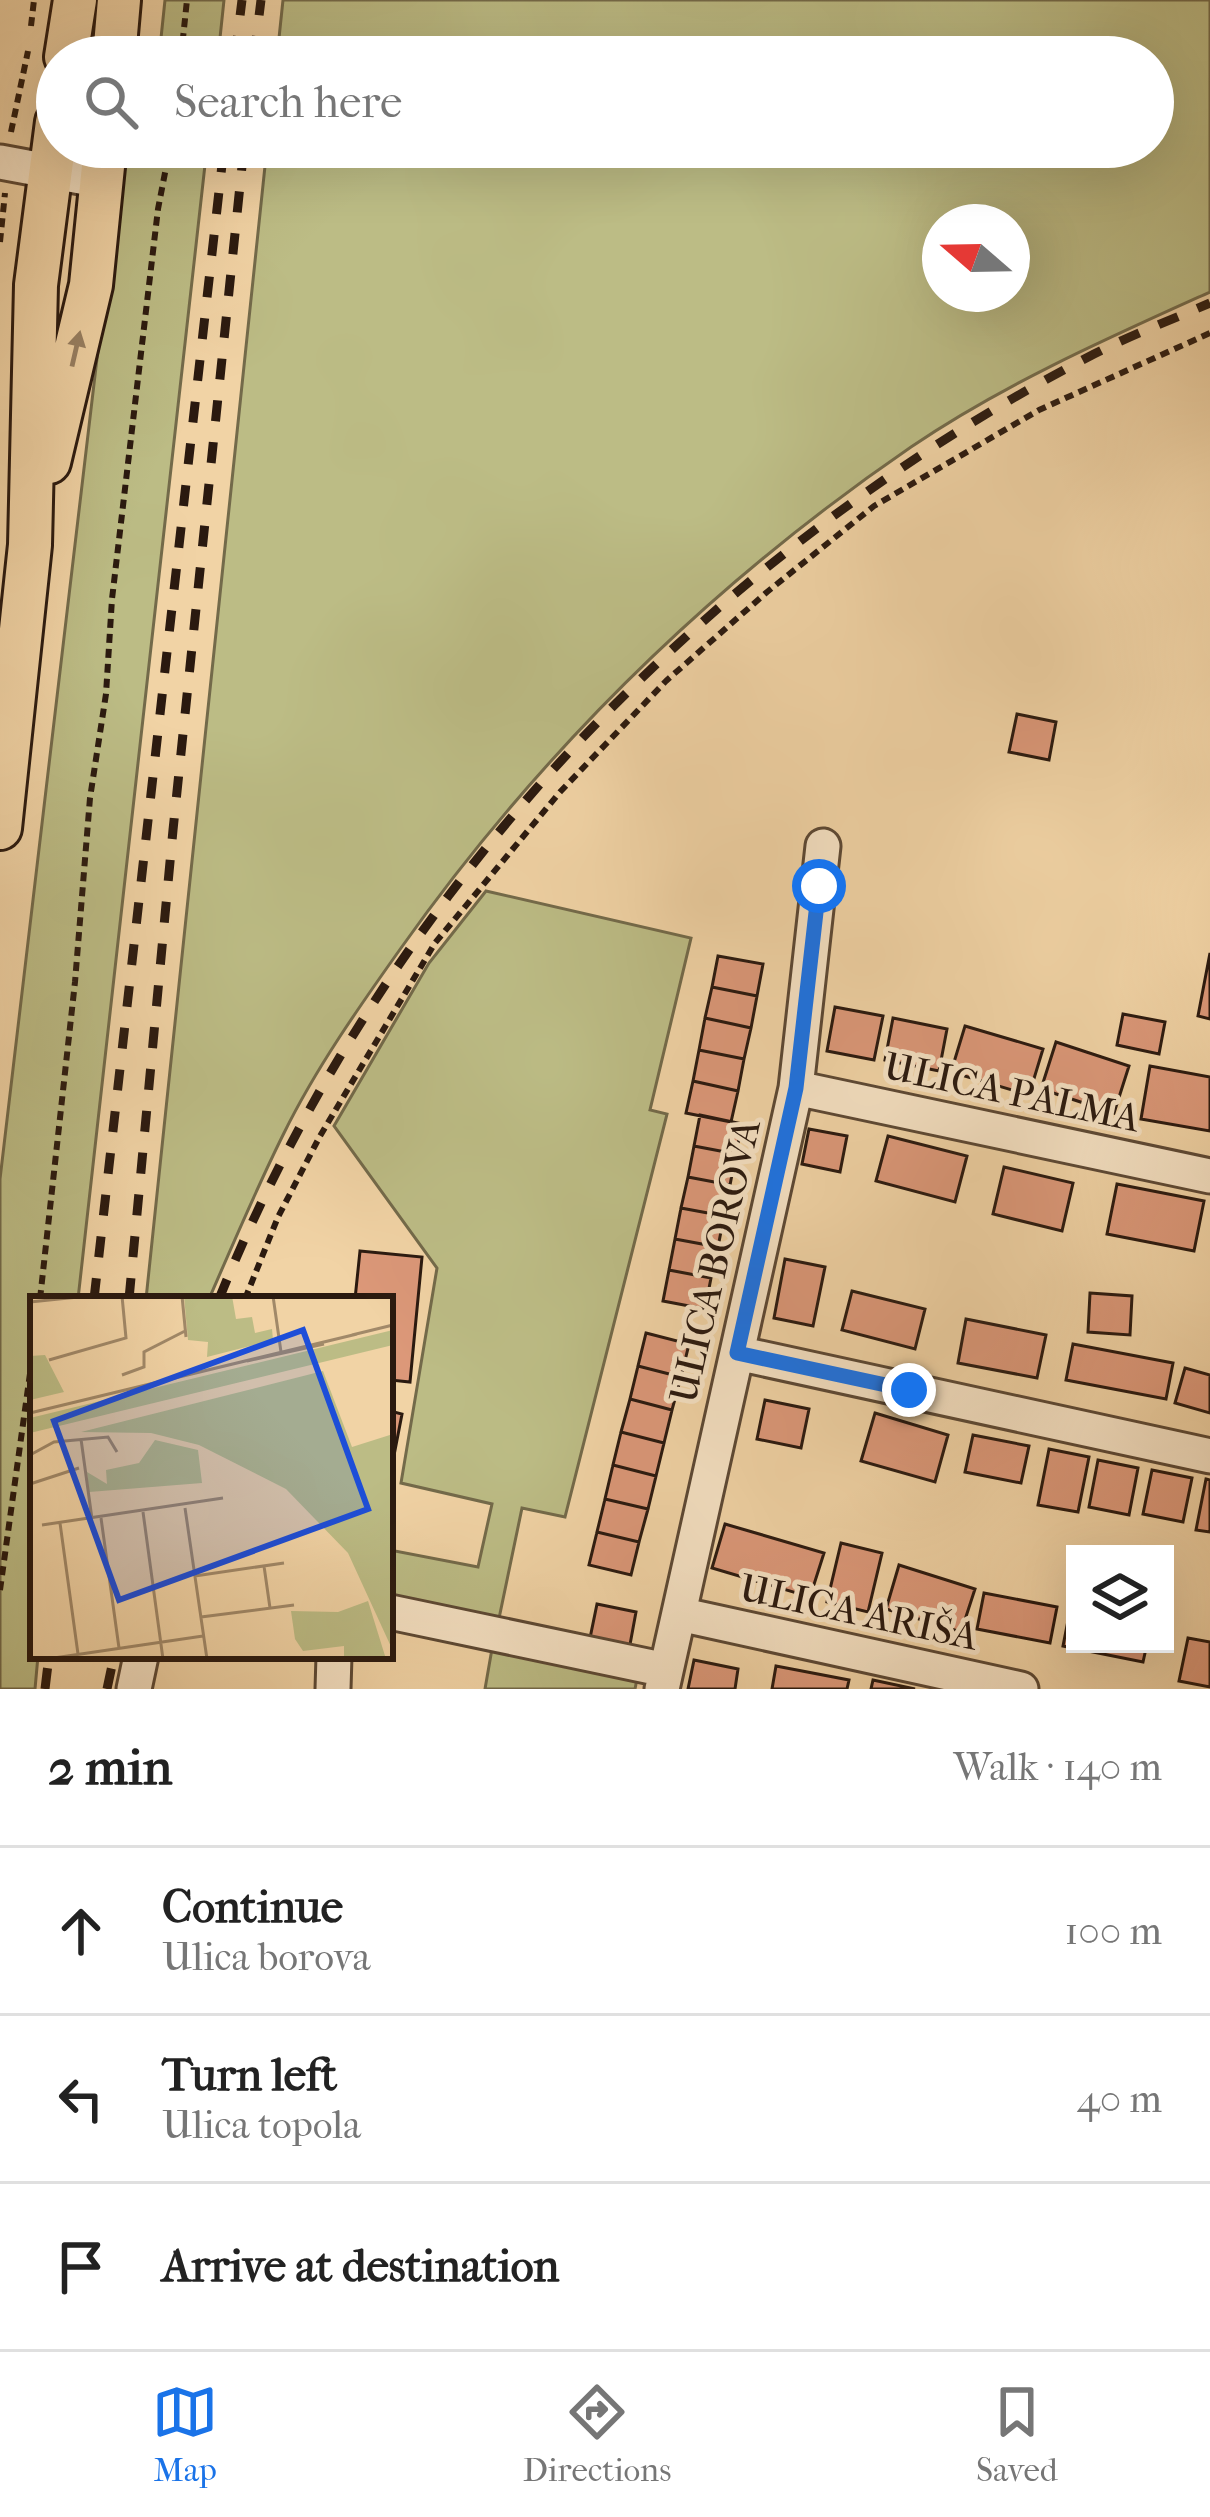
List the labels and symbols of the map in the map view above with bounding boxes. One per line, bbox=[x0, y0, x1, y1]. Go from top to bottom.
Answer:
north arrow bbox=[922, 204, 1030, 312]
one-way arrow bbox=[67, 331, 86, 368]
route start bbox=[792, 859, 846, 913]
street label: ULICA PALMA bbox=[880, 1042, 1145, 1142]
street label: ULICA BOROVA bbox=[660, 1114, 770, 1408]
inset map bbox=[30, 1296, 393, 1659]
route end bbox=[882, 1363, 936, 1417]
street label: ULICA ARIŠA bbox=[735, 1563, 983, 1660]

